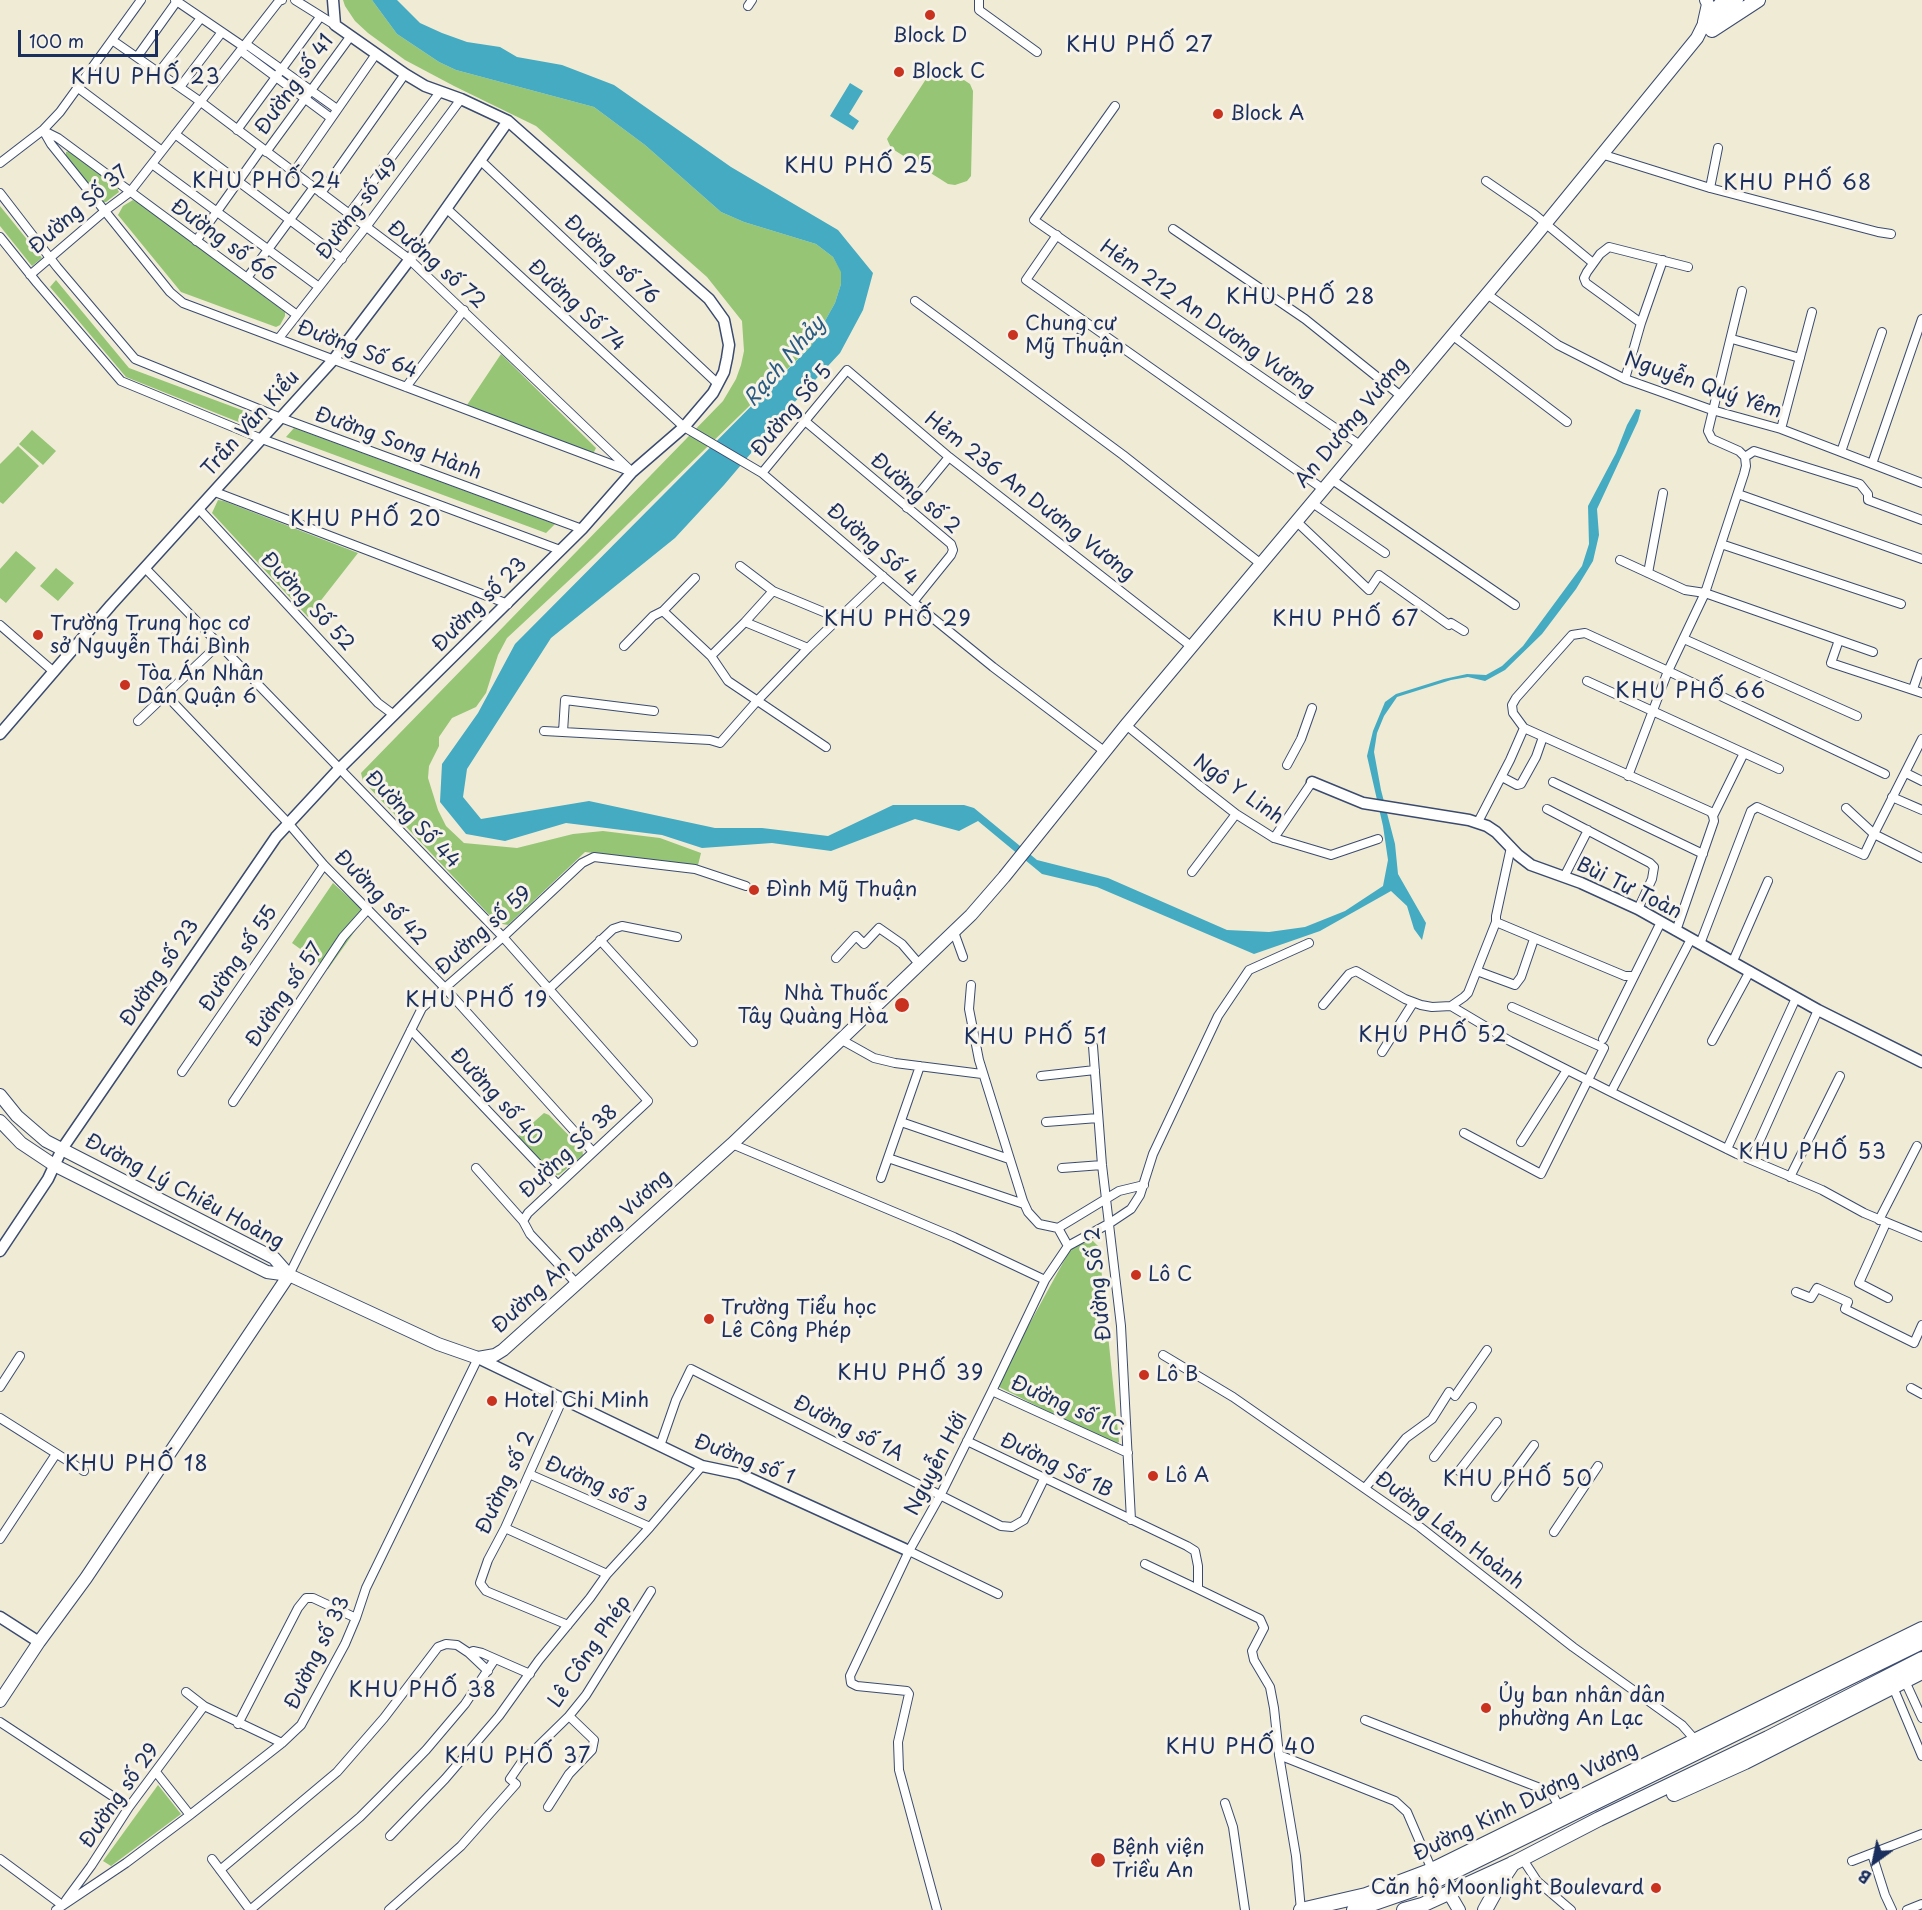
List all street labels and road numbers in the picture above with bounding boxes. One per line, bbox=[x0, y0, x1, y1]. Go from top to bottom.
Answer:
street label: Đường số 41 bbox=[251, 30, 339, 140]
street label: Đường số 49 bbox=[312, 153, 404, 265]
street label: Đường Số 37 bbox=[25, 160, 133, 260]
street label: Đường số 66 bbox=[166, 195, 280, 287]
street label: Đường số 76 bbox=[559, 210, 663, 310]
street label: Đường số 72 bbox=[382, 216, 490, 314]
street label: Hẻm 212 An Dương Vương bbox=[1095, 235, 1319, 403]
street label: Đường Số 74 bbox=[523, 255, 629, 357]
street label: Đường Số 64 bbox=[293, 316, 421, 384]
street label: Nguyễn Quý Yêm bbox=[1621, 348, 1785, 424]
street label: An Dương Vương bbox=[1291, 353, 1413, 493]
street label: Đường Số 5 bbox=[747, 360, 837, 462]
street label: Trần Văn Kiểu bbox=[197, 366, 305, 482]
street label: Đường Song Hành bbox=[311, 403, 485, 485]
street label: Hẻm 236 An Dương Vương bbox=[919, 408, 1139, 586]
street label: Đường số 2 bbox=[865, 449, 965, 539]
street label: Đường Số 4 bbox=[821, 499, 923, 591]
street label: Đường Số 52 bbox=[255, 548, 359, 656]
street label: Đường số 23 bbox=[428, 553, 532, 657]
street label: Ngô Y Linh bbox=[1188, 750, 1288, 830]
street label: Đường Số 44 bbox=[359, 766, 465, 874]
street label: Đường số 42 bbox=[329, 845, 431, 951]
street label: Bùi Tư Toàn bbox=[1572, 853, 1686, 925]
street label: Đường số 59 bbox=[431, 881, 537, 981]
street label: Đường số 55 bbox=[195, 901, 283, 1017]
street label: Đường số 23 bbox=[115, 915, 205, 1031]
street label: Đường số 57 bbox=[241, 938, 329, 1052]
street label: Đường số 40 bbox=[445, 1043, 547, 1151]
street label: Đường Số 38 bbox=[515, 1100, 623, 1204]
street label: Đường Lý Chiêu Hoàng bbox=[80, 1129, 288, 1255]
street label: Đường An Dương Vương bbox=[488, 1165, 676, 1339]
street label: Đường Số 2 bbox=[1081, 1226, 1117, 1342]
street label: Đường số 1C bbox=[1007, 1371, 1127, 1443]
street label: Đường số 1A bbox=[789, 1391, 907, 1467]
street label: Nguyễn Hới bbox=[901, 1408, 973, 1520]
street label: Đường số 2 bbox=[472, 1428, 540, 1538]
street label: Đường Số 1B bbox=[996, 1428, 1116, 1504]
street label: Đường số 1 bbox=[690, 1430, 798, 1490]
street label: Đường số 3 bbox=[541, 1452, 651, 1518]
street label: Đường Lâm Hoành bbox=[1370, 1467, 1528, 1595]
street label: Lê Công Phép bbox=[544, 1591, 636, 1713]
street label: Đường số 33 bbox=[280, 1592, 356, 1714]
street label: Đường Kinh Dương Vương bbox=[1410, 1737, 1642, 1867]
street label: Đường số 29 bbox=[75, 1739, 165, 1853]

